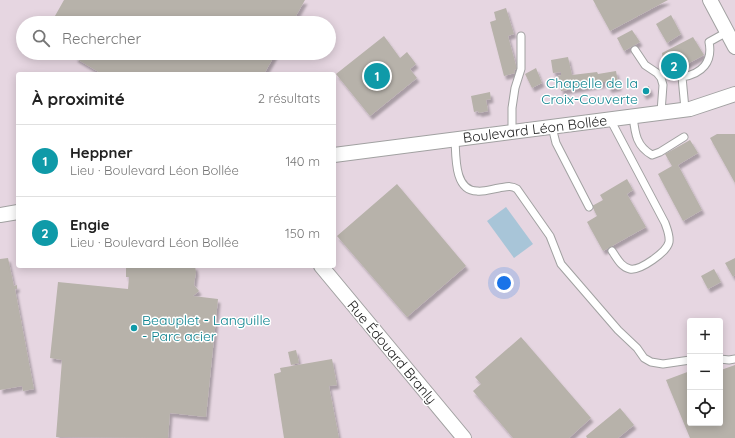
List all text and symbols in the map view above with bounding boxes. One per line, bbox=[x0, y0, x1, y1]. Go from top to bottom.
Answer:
search box bbox=[16, 16, 336, 60]
icon: search bbox=[30, 27, 52, 49]
text: Rechercher bbox=[62, 29, 141, 48]
pin: 2 bbox=[661, 51, 687, 81]
pin: 1 bbox=[364, 61, 390, 91]
place label: Chapelle de la Croix-Couverte bbox=[541, 74, 638, 108]
marker: Chapelle de la Croix-Couverte bbox=[641, 86, 651, 96]
text: À proximité bbox=[32, 88, 125, 109]
text: 2 résultats bbox=[258, 90, 320, 106]
street label: Boulevard Léon Bollée bbox=[462, 111, 608, 147]
text: Heppner bbox=[70, 143, 133, 162]
text: 1 bbox=[42, 153, 48, 169]
text: 140 m bbox=[285, 153, 320, 169]
text: Lieu · Boulevard Léon Bollée bbox=[70, 162, 239, 178]
text: Engie bbox=[70, 215, 109, 234]
text: 2 bbox=[41, 225, 49, 241]
text: 150 m bbox=[285, 225, 320, 241]
text: Lieu · Boulevard Léon Bollée bbox=[70, 234, 239, 250]
your location bbox=[494, 273, 514, 293]
street label: Rue Édouard Branly bbox=[343, 297, 441, 407]
place label: Beauplet - Languille - Parc acier bbox=[142, 311, 271, 345]
map controls bbox=[687, 318, 723, 426]
button: + bbox=[687, 318, 723, 354]
marker: Beauplet - Languille - Parc acier bbox=[129, 323, 139, 333]
button: − bbox=[687, 354, 723, 390]
button: locate bbox=[687, 390, 723, 426]

